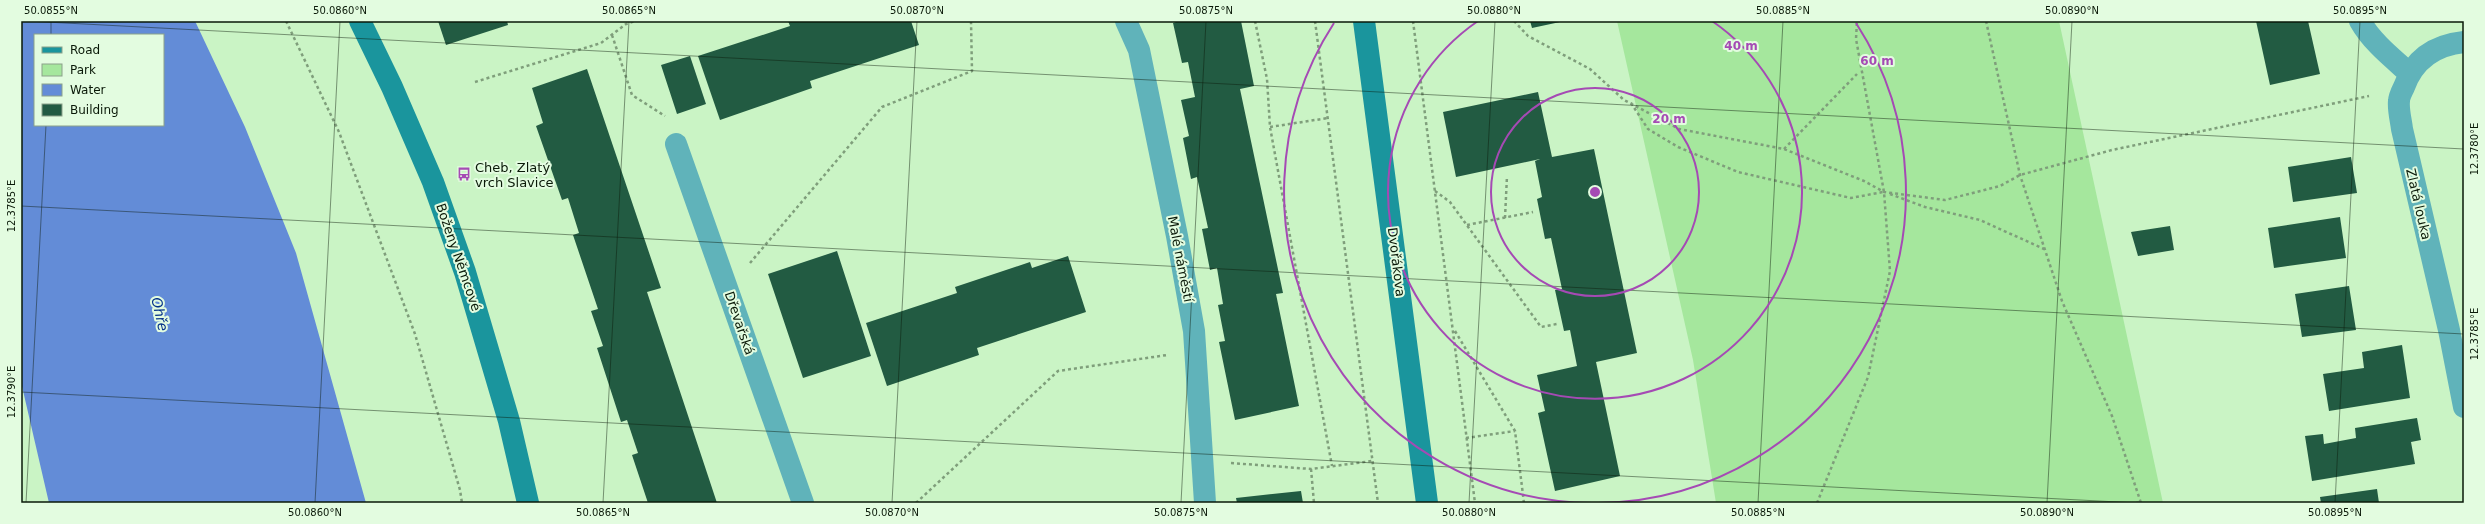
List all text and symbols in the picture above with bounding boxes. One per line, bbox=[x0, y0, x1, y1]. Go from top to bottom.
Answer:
text: 50.0855°N bbox=[24, 5, 78, 16]
text: 50.0860°N bbox=[313, 5, 367, 16]
text: 50.0865°N bbox=[602, 5, 656, 16]
text: 50.0870°N bbox=[890, 5, 944, 16]
text: 50.0875°N bbox=[1179, 5, 1233, 16]
text: 50.0880°N bbox=[1467, 5, 1521, 16]
text: 50.0885°N bbox=[1756, 5, 1810, 16]
text: 50.0890°N bbox=[2045, 5, 2099, 16]
text: 50.0895°N bbox=[2333, 5, 2387, 16]
legend bbox=[34, 34, 164, 126]
text: 40 m bbox=[1724, 39, 1758, 53]
text: Road bbox=[70, 43, 100, 57]
text: 60 m bbox=[1860, 54, 1894, 68]
text: Park bbox=[70, 63, 96, 77]
text: Water bbox=[70, 83, 106, 97]
text: Building bbox=[70, 103, 119, 117]
text: 20 m bbox=[1652, 112, 1686, 126]
text: 12.3780°E bbox=[2469, 123, 2480, 175]
place label: Cheb, Zlatý vrch Slavice bbox=[475, 160, 554, 190]
bus stop icon: Cheb, Zlatý vrch Slavice bbox=[456, 166, 472, 182]
street label: Zlatá louka bbox=[2403, 167, 2434, 241]
text: 12.3785°E bbox=[6, 180, 17, 232]
centre of rings bbox=[1588, 185, 1602, 199]
street label: Boženy Němcové bbox=[433, 201, 484, 313]
street label: Malé náměstí bbox=[1165, 215, 1196, 304]
street label: Dvořákova bbox=[1385, 227, 1408, 298]
street label: Dřevařská bbox=[722, 289, 757, 357]
water label: Ohře bbox=[148, 296, 172, 332]
text: 12.3785°E bbox=[2469, 308, 2480, 360]
text: 12.3790°E bbox=[6, 366, 17, 418]
text: 50.0860°N bbox=[288, 507, 342, 518]
text: 50.0865°N bbox=[576, 507, 630, 518]
text: 50.0870°N bbox=[865, 507, 919, 518]
text: 50.0875°N bbox=[1154, 507, 1208, 518]
text: 50.0880°N bbox=[1442, 507, 1496, 518]
text: 50.0885°N bbox=[1731, 507, 1785, 518]
text: 50.0890°N bbox=[2020, 507, 2074, 518]
text: 50.0895°N bbox=[2308, 507, 2362, 518]

